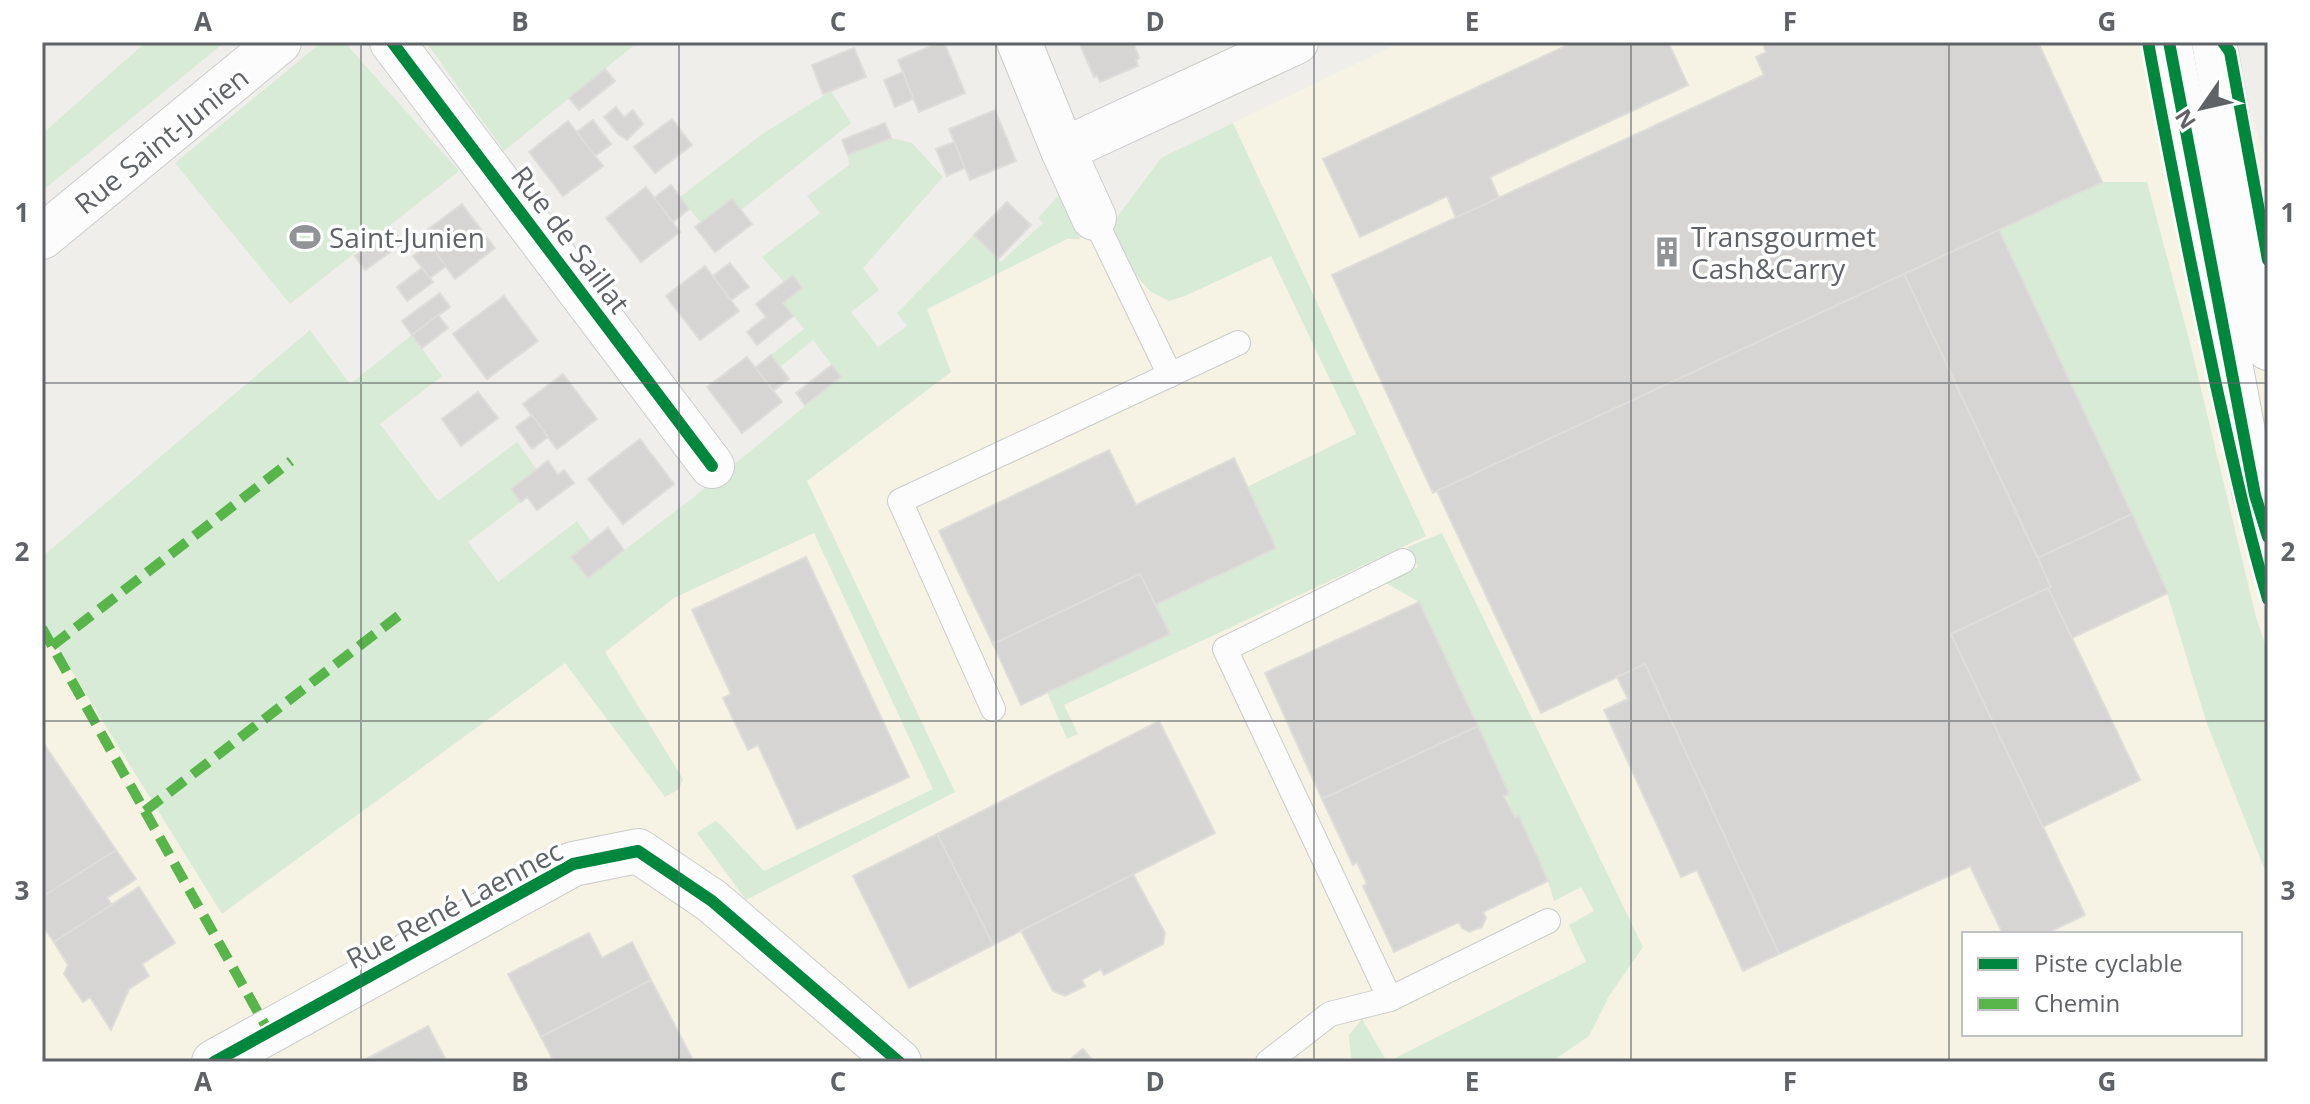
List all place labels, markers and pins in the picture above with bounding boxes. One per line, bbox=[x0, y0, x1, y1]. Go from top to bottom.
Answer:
place label: Transgourmet Cash&Carry bbox=[1691, 217, 1876, 287]
place label: Saint-Junien bbox=[329, 218, 485, 256]
sports icon: Saint-Junien bbox=[288, 220, 322, 254]
building icon: Transgourmet Cash&Carry bbox=[1650, 235, 1684, 269]

